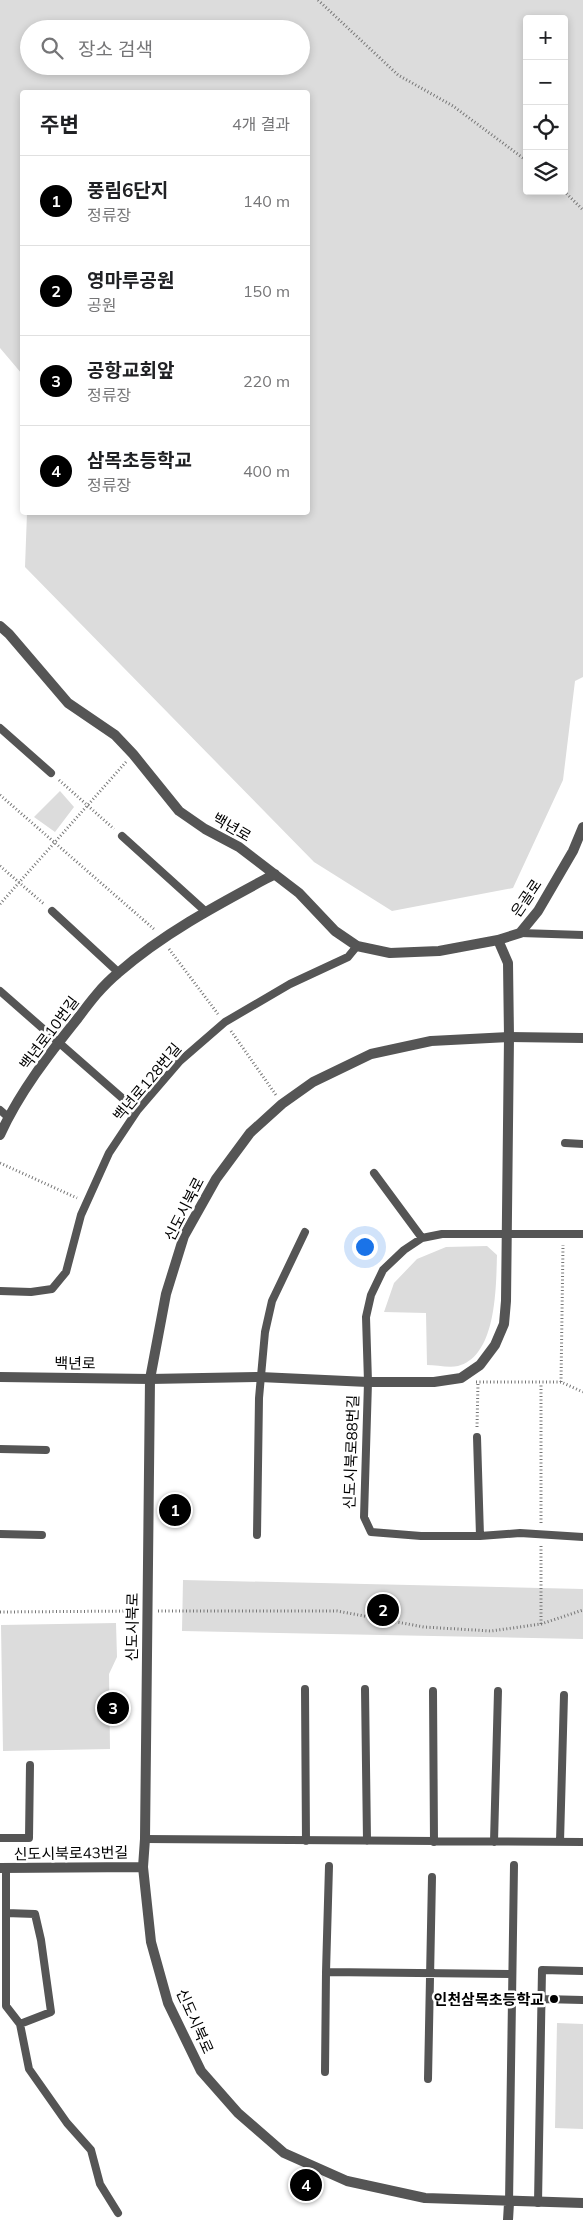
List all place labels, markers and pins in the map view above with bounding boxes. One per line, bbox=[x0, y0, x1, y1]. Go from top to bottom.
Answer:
pin: 1 bbox=[159, 1491, 191, 1529]
pin: 2 bbox=[367, 1591, 399, 1629]
pin: 3 bbox=[97, 1689, 129, 1727]
place label: 인천삼목초등학교 bbox=[434, 1990, 544, 2009]
marker: 인천삼목초등학교 bbox=[548, 1993, 560, 2005]
pin: 4 bbox=[290, 2166, 322, 2204]

